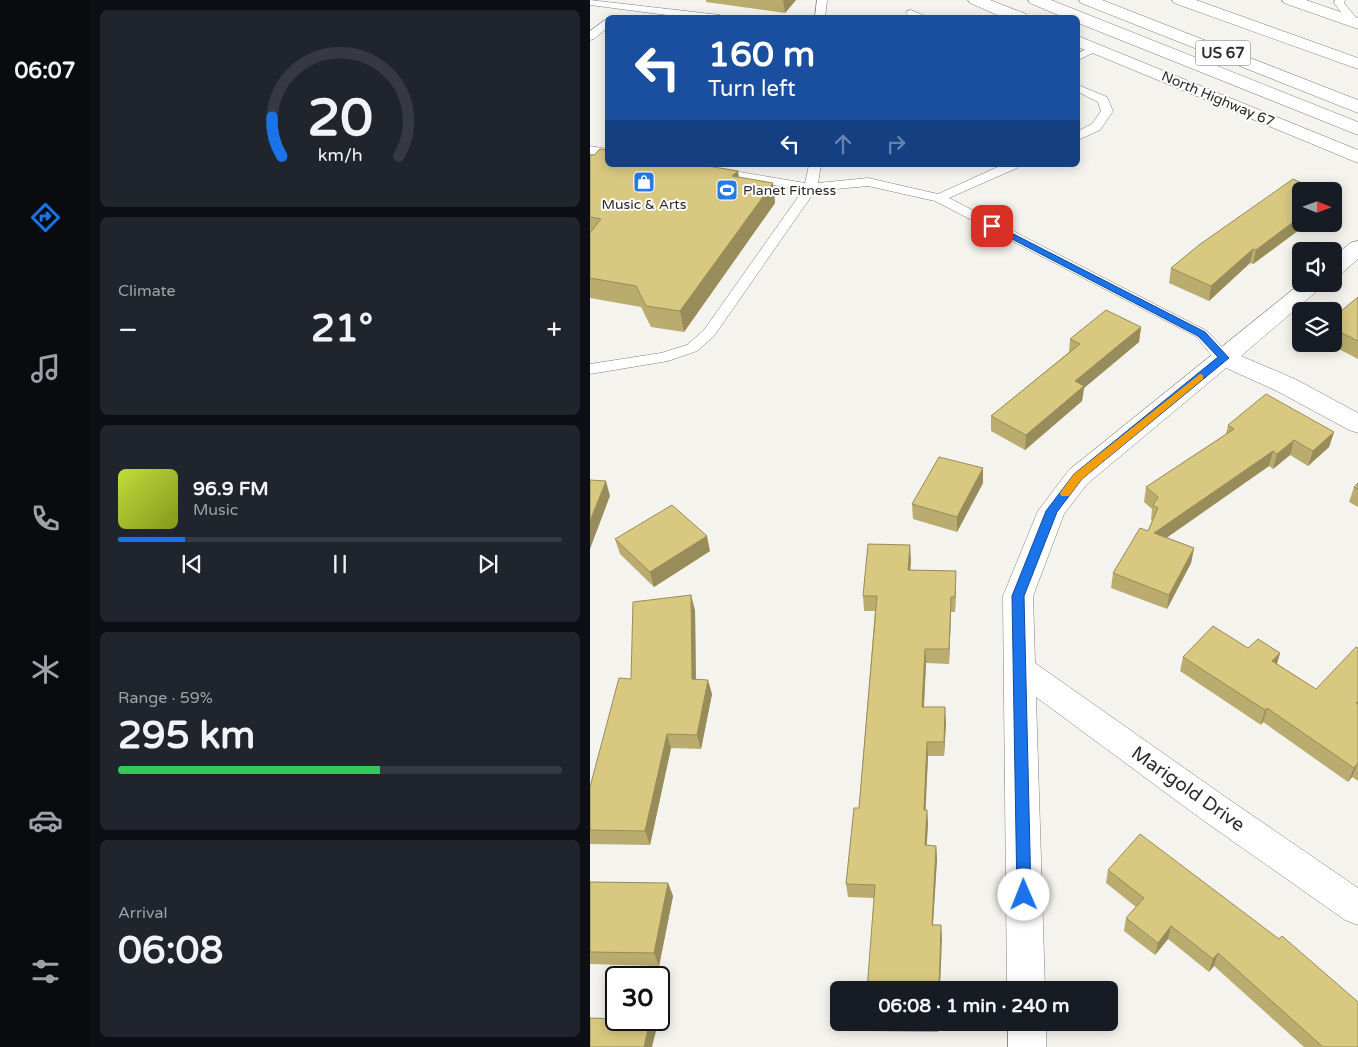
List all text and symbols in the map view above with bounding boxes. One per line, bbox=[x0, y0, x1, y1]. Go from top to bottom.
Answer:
text: 160 m bbox=[708, 34, 815, 76]
icon: left bbox=[625, 35, 690, 100]
road number: US 67 bbox=[1196, 40, 1250, 66]
text: 06:07 bbox=[15, 58, 75, 84]
street label: North Highway 67 bbox=[1159, 68, 1277, 130]
text: Turn left bbox=[708, 76, 796, 102]
text: 20 bbox=[307, 87, 373, 150]
icon: left bbox=[776, 130, 804, 158]
icon: ahead bbox=[829, 130, 857, 158]
icon: right bbox=[882, 130, 910, 158]
text: km/h bbox=[318, 145, 362, 166]
shop icon: Music & Arts bbox=[632, 170, 656, 194]
sports icon: Planet Fitness bbox=[715, 178, 739, 202]
place label: Planet Fitness bbox=[743, 182, 836, 199]
north arrow bbox=[1292, 182, 1342, 232]
map controls bbox=[1292, 182, 1342, 352]
place label: Music & Arts bbox=[602, 196, 687, 213]
icon: directions bbox=[28, 200, 63, 235]
pin bbox=[971, 205, 1013, 247]
icon: arrive bbox=[978, 212, 1006, 240]
button: sound bbox=[1292, 242, 1342, 292]
text: Climate bbox=[118, 281, 176, 301]
button: layers bbox=[1292, 302, 1342, 352]
text: 21° bbox=[311, 306, 373, 352]
text: − bbox=[118, 313, 138, 347]
text: + bbox=[546, 313, 562, 347]
icon: music bbox=[28, 351, 63, 386]
text: 96.9 FM bbox=[193, 478, 269, 500]
text: Music bbox=[193, 500, 238, 520]
icon: phone bbox=[28, 501, 63, 536]
icon: previous bbox=[178, 550, 206, 578]
icon: pause bbox=[326, 550, 354, 578]
icon: next bbox=[474, 550, 502, 578]
icon: climate bbox=[28, 652, 63, 687]
text: Range · 59% bbox=[118, 688, 213, 708]
text: 295 km bbox=[118, 713, 255, 759]
street label: Marigold Drive bbox=[1127, 742, 1249, 836]
icon: car bbox=[28, 803, 63, 838]
position arrow bbox=[997, 868, 1049, 920]
text: Arrival bbox=[118, 903, 167, 923]
text: 06:08 bbox=[118, 928, 223, 974]
icon: filters bbox=[28, 954, 63, 989]
speed limit sign: 30 bbox=[605, 966, 670, 1031]
text: 06:08 · 1 min · 240 m bbox=[878, 995, 1070, 1017]

